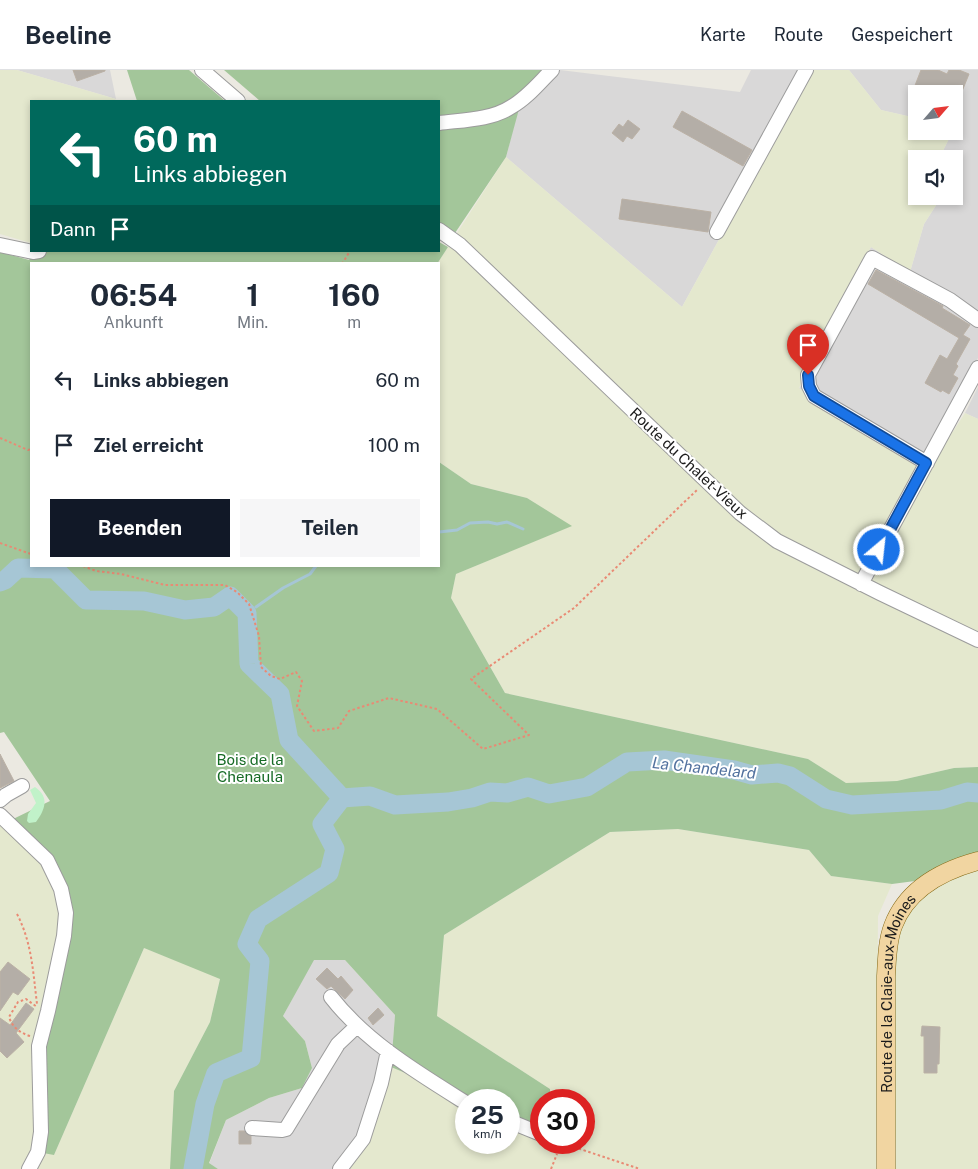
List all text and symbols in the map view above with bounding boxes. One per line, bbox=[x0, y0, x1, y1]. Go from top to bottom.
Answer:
text: Beeline bbox=[25, 21, 112, 49]
text: Karte bbox=[700, 24, 746, 45]
text: Route bbox=[774, 24, 823, 45]
text: Gespeichert bbox=[851, 24, 953, 45]
north arrow bbox=[908, 85, 962, 140]
map controls bbox=[908, 85, 963, 205]
text: 60 m bbox=[133, 119, 218, 160]
icon: left bbox=[50, 120, 115, 185]
button: sound bbox=[908, 150, 963, 205]
text: Links abbiegen bbox=[133, 161, 287, 187]
icon: arrive bbox=[106, 215, 134, 243]
text: Dann bbox=[50, 218, 96, 240]
text: 06:54 bbox=[90, 277, 177, 313]
text: 1 bbox=[246, 277, 259, 313]
text: 160 bbox=[328, 277, 380, 313]
text: Ankunft bbox=[104, 313, 163, 332]
text: Min. bbox=[237, 313, 268, 332]
text: m bbox=[347, 313, 361, 332]
pin bbox=[787, 324, 829, 375]
icon: arrive bbox=[794, 331, 822, 359]
icon: left bbox=[50, 366, 78, 394]
text: Links abbiegen bbox=[93, 369, 229, 391]
text: 60 m bbox=[376, 369, 420, 391]
street label: Route du Chalet-Vieux bbox=[627, 404, 751, 522]
icon: arrive bbox=[50, 431, 78, 459]
text: Ziel erreicht bbox=[93, 434, 204, 456]
text: 100 m bbox=[368, 434, 420, 456]
button: Beenden bbox=[50, 499, 230, 557]
button: Teilen bbox=[240, 499, 420, 557]
position arrow bbox=[852, 523, 904, 575]
park label: Bois de la Chenaula bbox=[216, 751, 284, 785]
water label: La Chandelard bbox=[651, 753, 758, 783]
street label: Route de la Claie-aux-Moines bbox=[878, 890, 919, 1093]
speed limit sign: 30 bbox=[530, 1089, 595, 1154]
text: 25 bbox=[471, 1100, 504, 1130]
text: km/h bbox=[473, 1127, 502, 1141]

